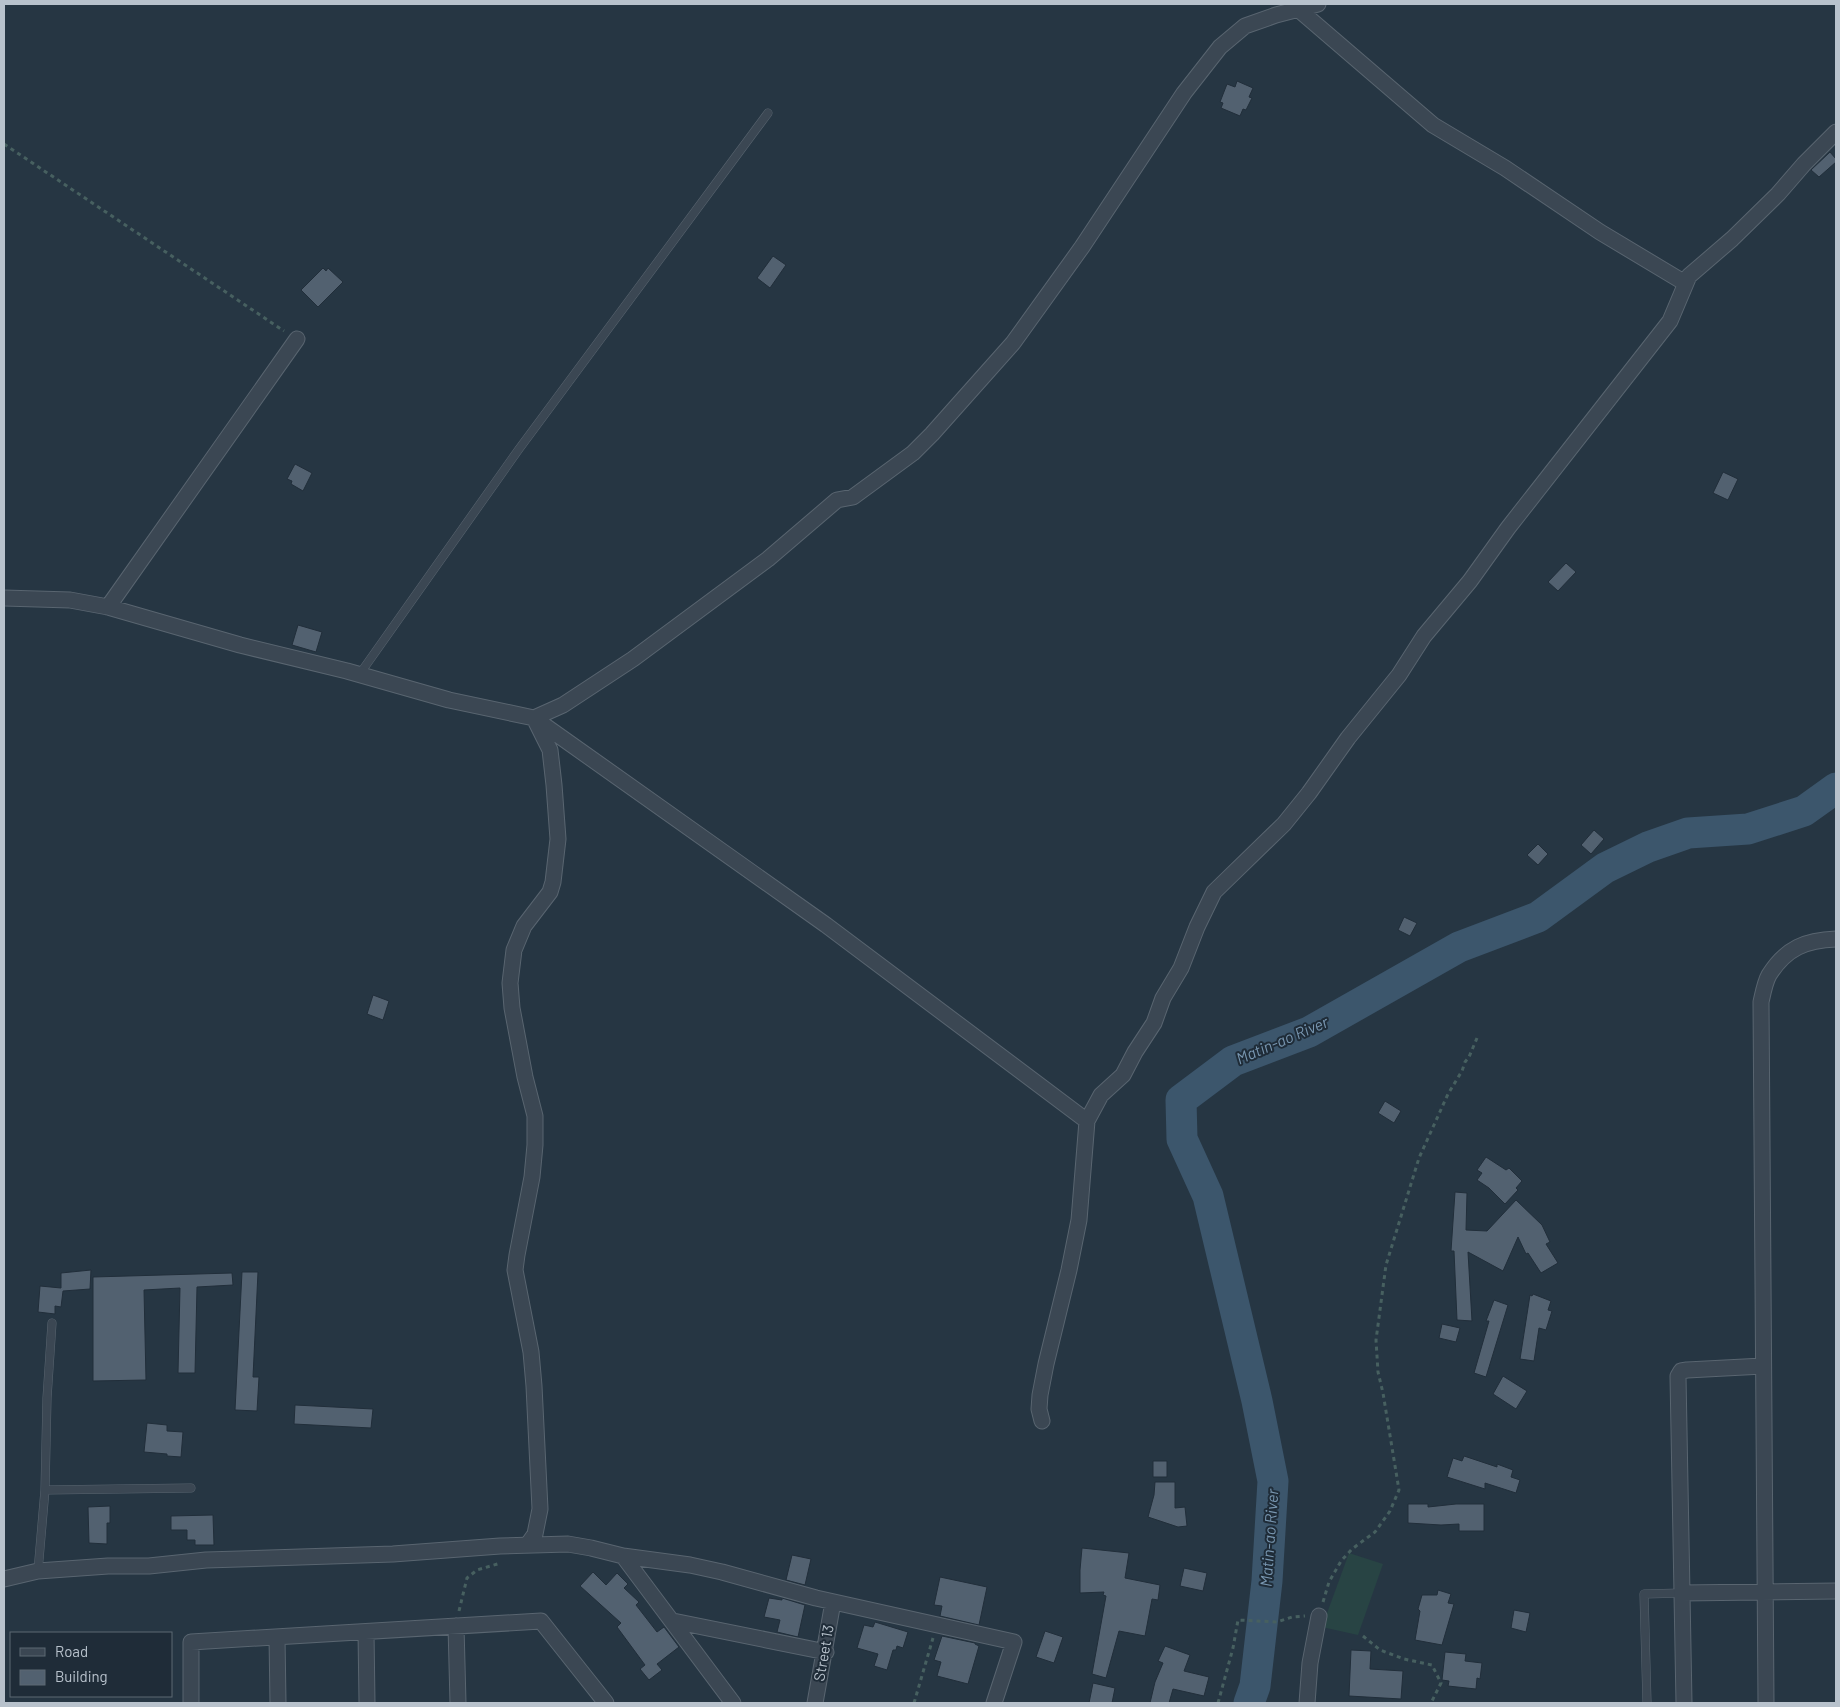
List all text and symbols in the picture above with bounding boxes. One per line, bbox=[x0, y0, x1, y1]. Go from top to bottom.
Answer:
water label: Matin-ao River bbox=[1233, 1011, 1332, 1067]
water label: Matin-ao River bbox=[1256, 1487, 1281, 1588]
street label: Street 13 bbox=[809, 1623, 837, 1682]
legend bbox=[10, 1632, 172, 1697]
text: Road bbox=[55, 1642, 88, 1660]
text: Building bbox=[55, 1667, 108, 1685]

